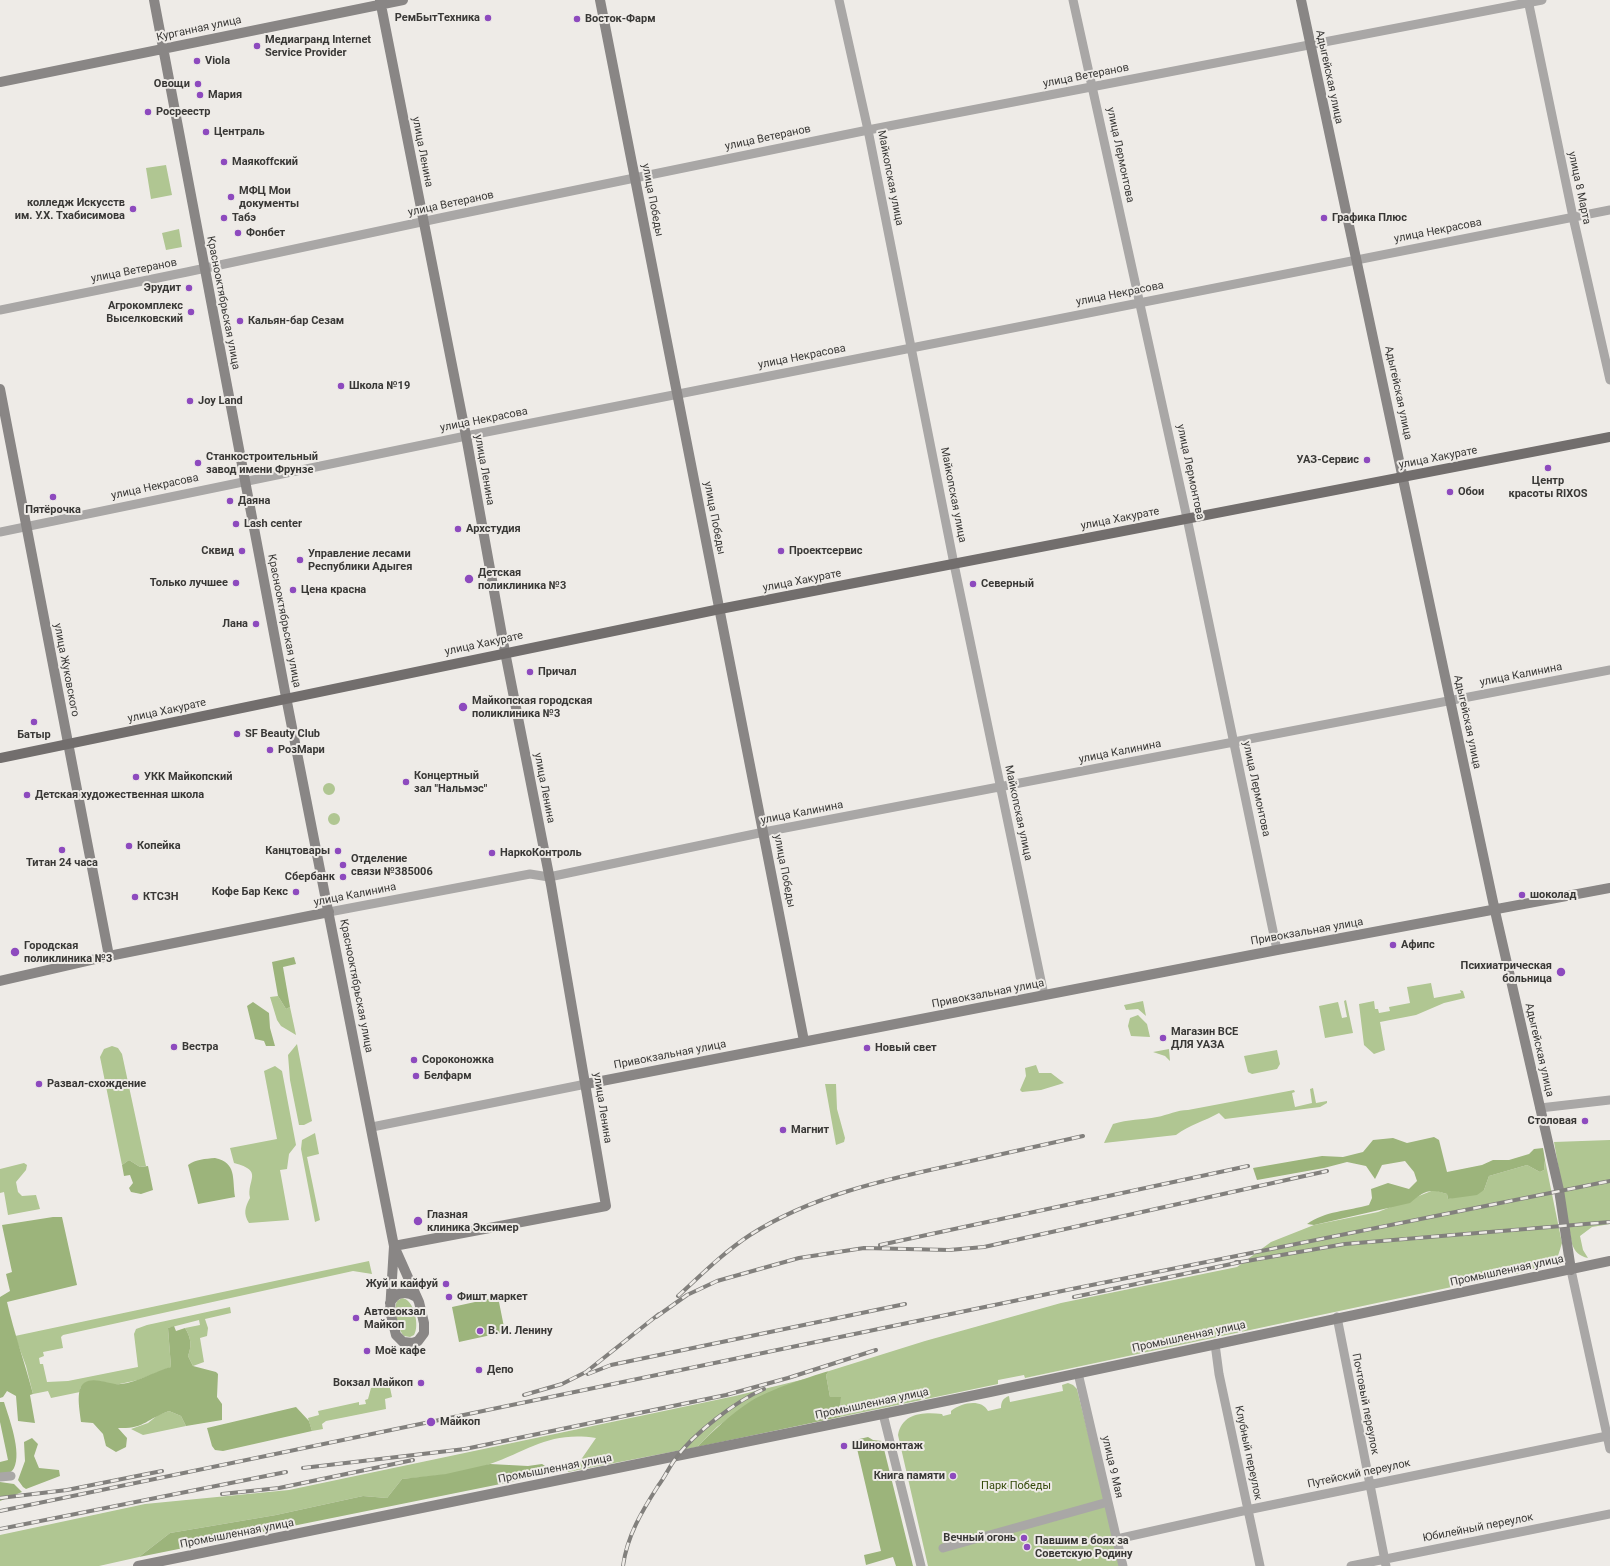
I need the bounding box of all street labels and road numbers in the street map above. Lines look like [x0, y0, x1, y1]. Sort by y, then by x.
street label: Курганная улица [155, 14, 243, 44]
street label: Адыгейская улица [1313, 29, 1345, 125]
street label: улица Ветеранов [1042, 61, 1130, 91]
street label: улица Лермонтова [1103, 106, 1137, 204]
street label: улица Ленина [409, 116, 435, 188]
street label: улица Ветеранов [724, 122, 812, 154]
street label: Майкопская улица [874, 129, 906, 227]
street label: улица 8 Марта [1565, 150, 1593, 226]
street label: улица Победы [638, 162, 666, 238]
street label: улица Ветеранов [407, 188, 495, 220]
street label: улица Некрасова [1393, 216, 1483, 246]
street label: Краснооктябрьская улица [204, 235, 242, 371]
street label: улица Ветеранов [90, 256, 178, 286]
street label: улица Некрасова [1075, 279, 1165, 309]
street label: улица Некрасова [757, 342, 847, 372]
street label: Адыгейская улица [1382, 345, 1414, 441]
street label: улица Некрасова [439, 405, 529, 435]
street label: улица Лермонтова [1173, 423, 1207, 521]
street label: улица Ленина [471, 434, 497, 506]
street label: улица Хакурате [1398, 444, 1478, 472]
street label: Майкопская улица [937, 446, 969, 544]
street label: улица Некрасова [110, 471, 200, 503]
street label: улица Победы [700, 480, 728, 556]
street label: улица Хакурате [1080, 505, 1160, 533]
street label: Краснооктябрьская улица [265, 553, 303, 689]
street label: улица Хакурате [762, 567, 842, 595]
street label: улица Жуковского [50, 622, 82, 718]
street label: улица Хакурате [444, 629, 524, 659]
street label: улица Калинина [1479, 661, 1563, 689]
street label: Адыгейская улица [1451, 674, 1483, 770]
street label: улица Хакурате [127, 696, 207, 726]
street label: улица Калинина [1078, 738, 1162, 766]
street label: улица Лермонтова [1239, 740, 1273, 838]
street label: улица Ленина [531, 752, 557, 824]
street label: Майкопская улица [1001, 764, 1035, 862]
street label: улица Калинина [760, 799, 844, 827]
street label: улица Победы [770, 833, 798, 909]
street label: улица Калинина [313, 881, 397, 909]
street label: Привокзальная улица [1250, 916, 1364, 948]
street label: Краснооктябрьская улица [337, 918, 375, 1054]
street label: Привокзальная улица [931, 977, 1045, 1011]
street label: Адыгейская улица [1522, 1002, 1556, 1098]
street label: Привокзальная улица [613, 1038, 727, 1072]
street label: улица Ленина [590, 1072, 614, 1144]
street label: Промышленная улица [1449, 1253, 1565, 1289]
street label: Промышленная улица [1131, 1319, 1247, 1355]
street label: Почтовый переулок [1349, 1352, 1381, 1456]
street label: Промышленная улица [814, 1386, 930, 1422]
street label: Клубный переулок [1232, 1405, 1264, 1501]
street label: улица 9 Мая [1098, 1435, 1126, 1499]
street label: Промышленная улица [497, 1451, 613, 1487]
street label: Путейский переулок [1306, 1457, 1412, 1491]
street label: Юбилейный переулок [1422, 1511, 1534, 1545]
street label: Промышленная улица [179, 1516, 295, 1552]

